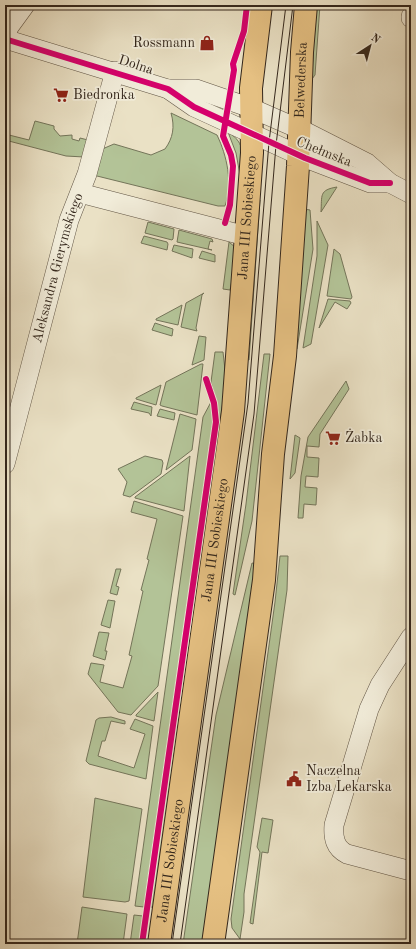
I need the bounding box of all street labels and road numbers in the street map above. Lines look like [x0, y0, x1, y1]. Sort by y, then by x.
street label: Belwederska [293, 41, 310, 119]
street label: Dolna [117, 53, 155, 77]
street label: Chełmska [294, 135, 354, 170]
street label: Jana III Sobieskiego [236, 155, 259, 280]
street label: Aleksandra Gierymskiego [30, 191, 86, 345]
street label: Jana III Sobieskiego [200, 477, 231, 603]
street label: Jana III Sobieskiego [155, 798, 186, 923]

